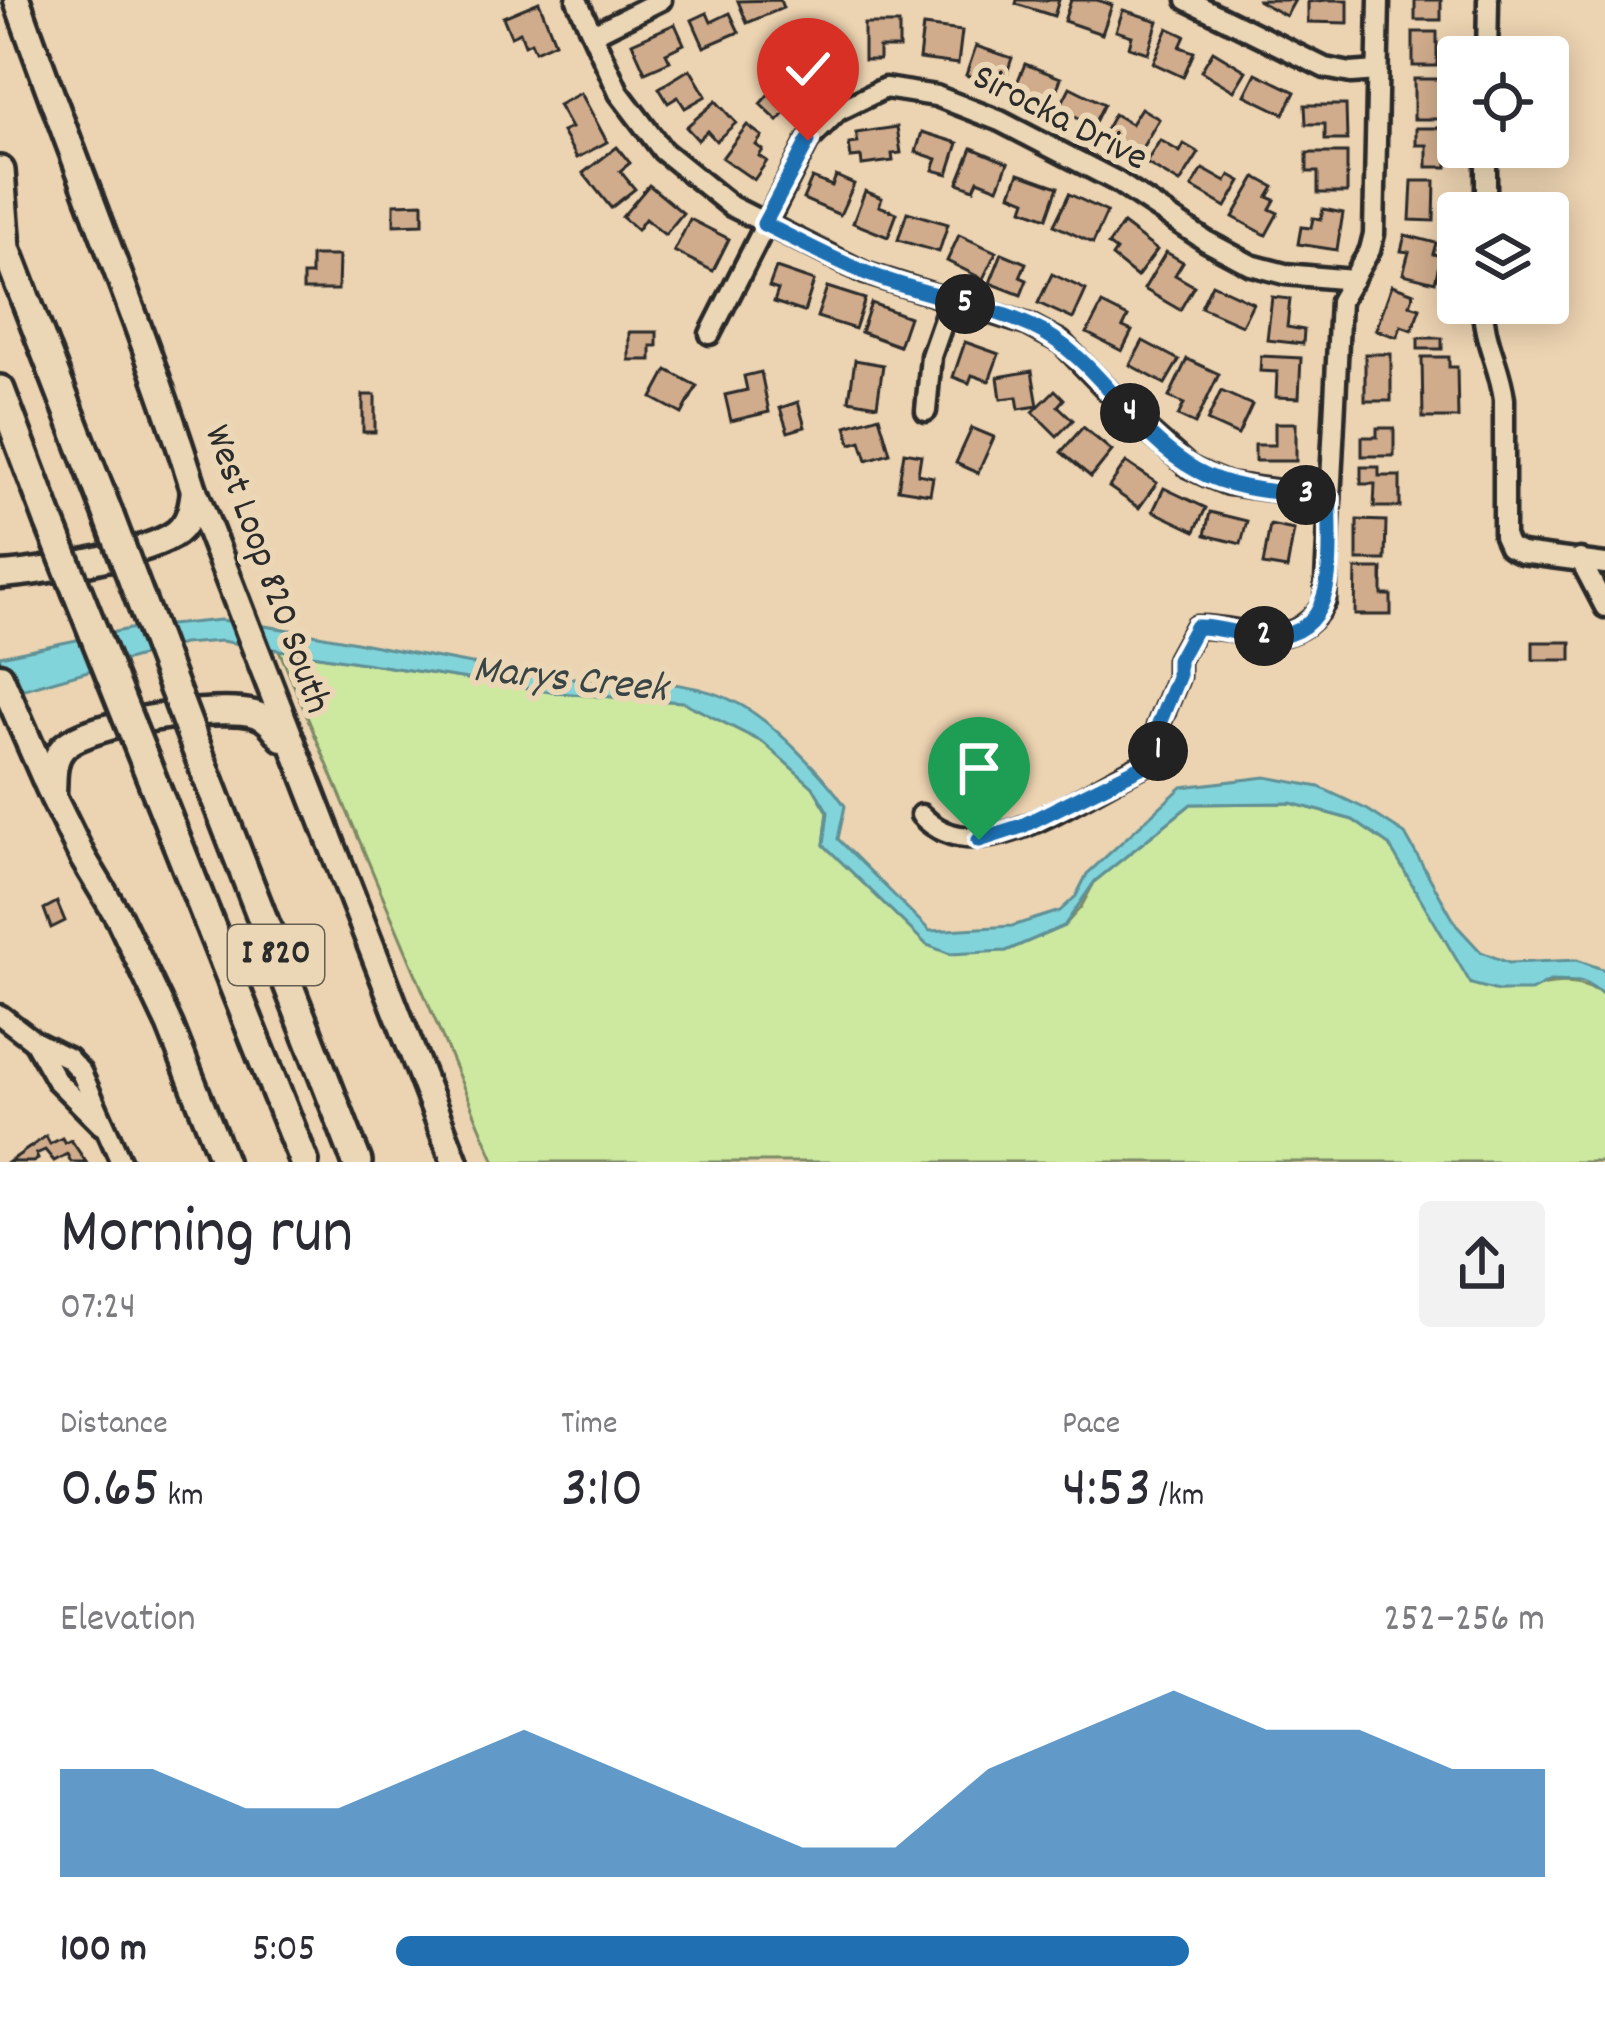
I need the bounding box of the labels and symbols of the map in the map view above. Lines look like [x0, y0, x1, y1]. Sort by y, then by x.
pin [757, 18, 859, 141]
street label: Sirocka Drive [962, 52, 1156, 188]
pin: 5 [935, 274, 995, 334]
pin: 4 [1100, 383, 1160, 443]
street label: West Loop 820 South [187, 418, 343, 722]
pin: 3 [1276, 465, 1336, 525]
pin: 2 [1234, 606, 1294, 666]
water label: Marys Creek [470, 642, 674, 722]
pin [928, 717, 1030, 840]
pin: 1 [1128, 721, 1188, 781]
road number: I 820 [228, 925, 324, 985]

